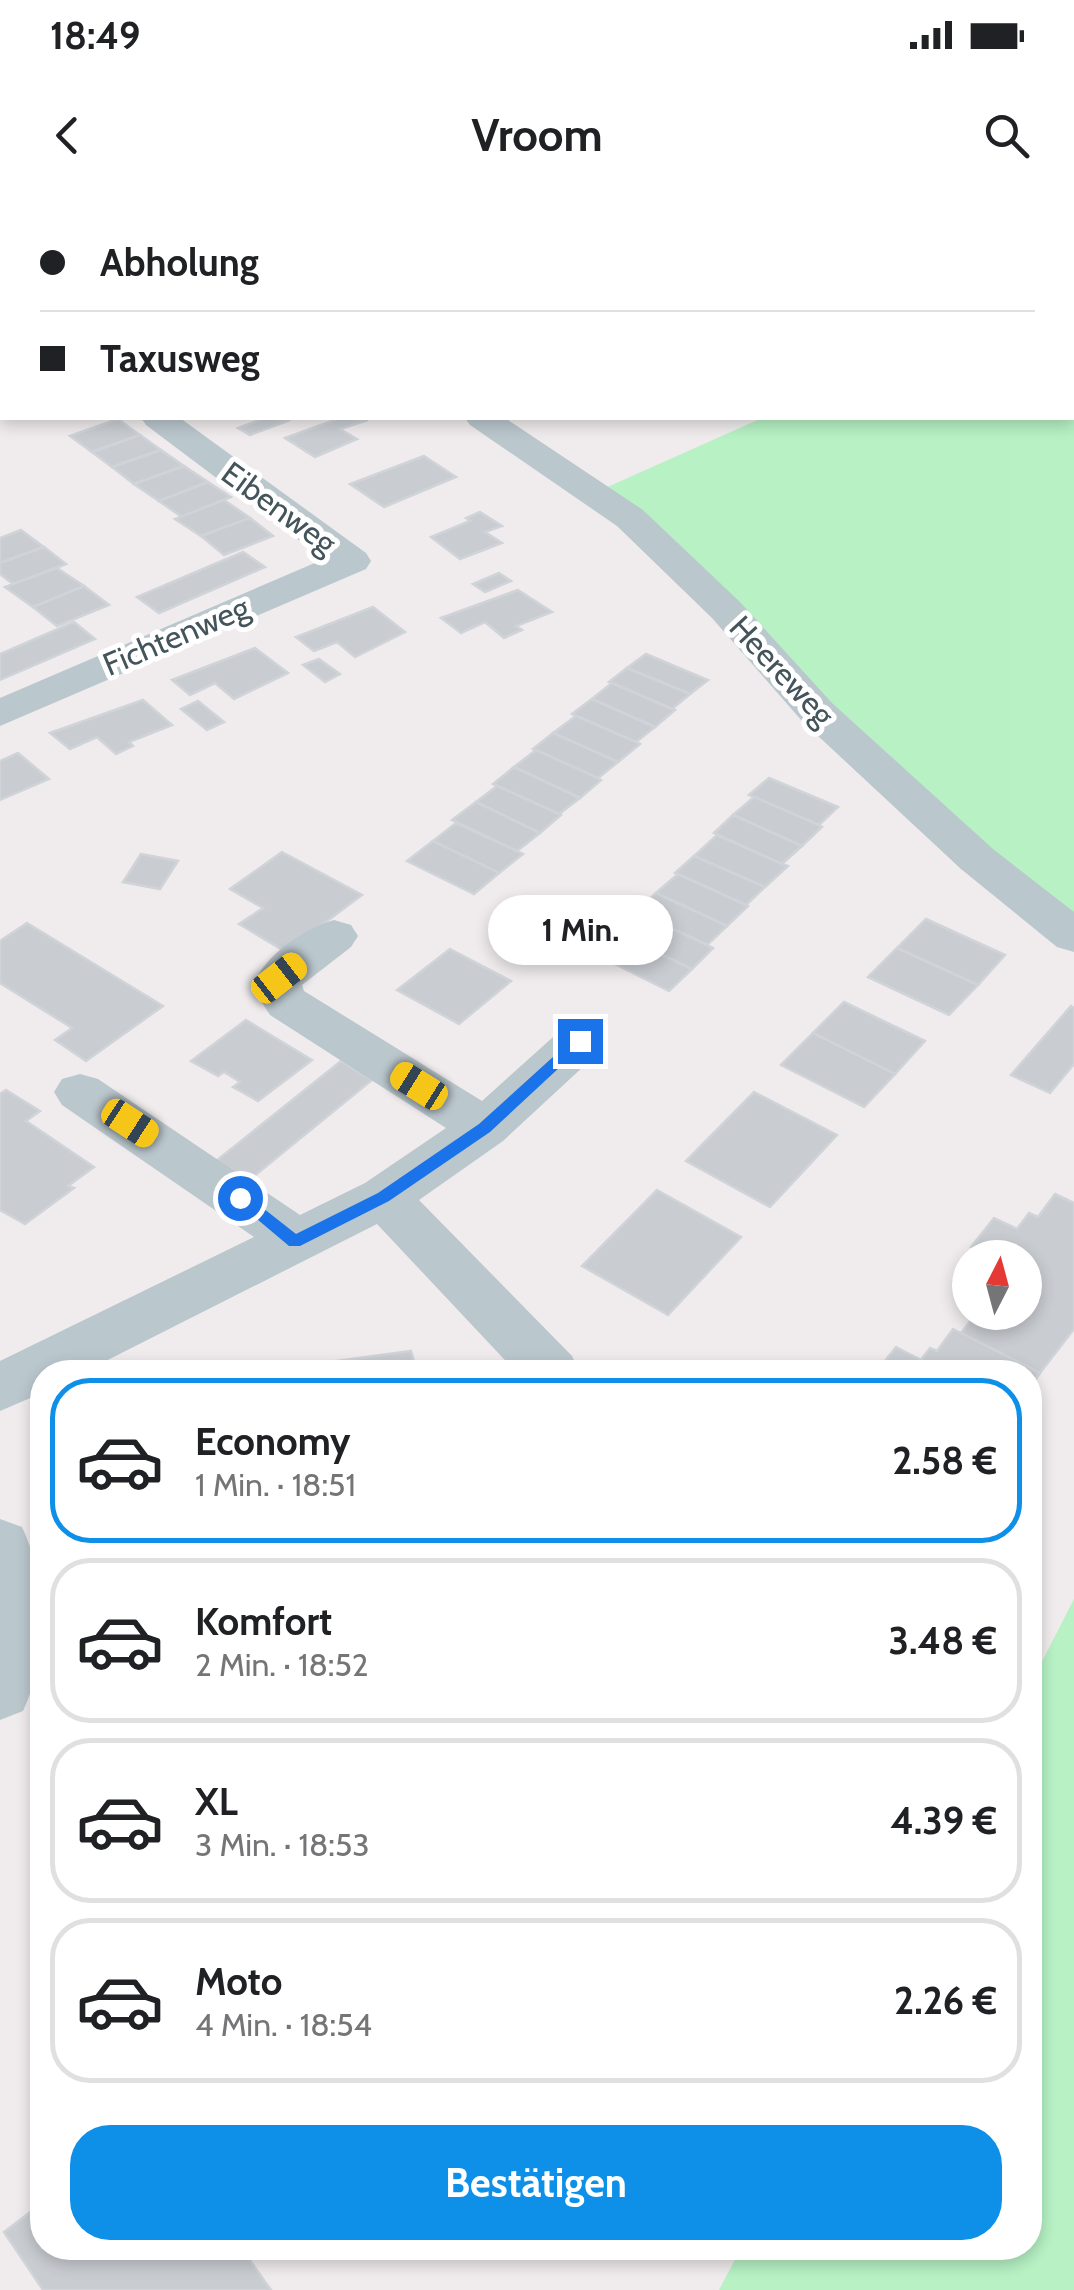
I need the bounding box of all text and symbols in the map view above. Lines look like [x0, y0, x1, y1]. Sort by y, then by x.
text: 18:49 [50, 12, 140, 59]
icon: back [40, 108, 95, 163]
text: Vroom [471, 108, 603, 162]
icon: search [979, 108, 1034, 163]
text: Abholung [100, 239, 259, 286]
text: Taxusweg [100, 335, 260, 382]
street label: Eibenweg [214, 453, 345, 563]
street label: Fichtenweg [97, 587, 256, 684]
street label: Heereweg [722, 607, 844, 735]
callout: 1 Min. [488, 896, 672, 966]
text: 1 Min. [542, 910, 619, 949]
car [246, 948, 312, 1008]
route end [558, 1019, 603, 1064]
car [386, 1057, 452, 1115]
car [97, 1094, 163, 1152]
route start [218, 1176, 263, 1221]
north arrow [952, 1240, 1042, 1330]
map controls [952, 1240, 1042, 1330]
icon: car [75, 1416, 165, 1506]
text: Economy [195, 1418, 350, 1465]
text: 2.58 € [892, 1437, 997, 1484]
text: 1 Min. · 18:51 [195, 1465, 356, 1504]
icon: car [75, 1596, 165, 1686]
text: Komfort [195, 1598, 332, 1645]
text: 3.48 € [889, 1617, 997, 1664]
text: 2 Min. · 18:52 [195, 1645, 369, 1684]
icon: car [75, 1776, 165, 1866]
text: XL [195, 1778, 238, 1825]
text: 4.39 € [890, 1797, 997, 1844]
text: 3 Min. · 18:53 [195, 1825, 370, 1864]
icon: car [75, 1956, 165, 2046]
text: Moto [195, 1958, 282, 2005]
text: 2.26 € [894, 1977, 997, 2024]
text: 4 Min. · 18:54 [195, 2005, 372, 2044]
button: Bestätigen [70, 2125, 1002, 2240]

